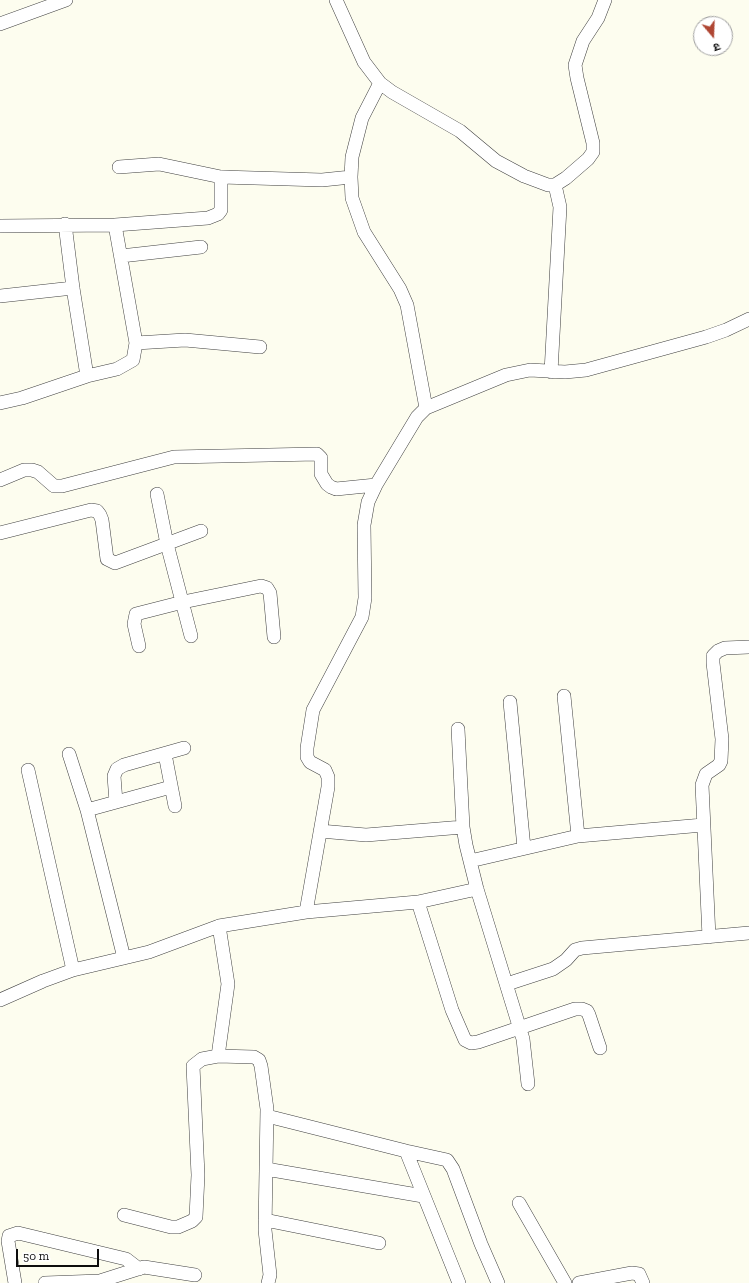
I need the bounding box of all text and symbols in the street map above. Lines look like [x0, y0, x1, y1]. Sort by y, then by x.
north arrow [693, 16, 733, 56]
text: उ [712, 40, 722, 54]
scale bar [18, 1241, 101, 1267]
text: 50 m [23, 1249, 49, 1263]

